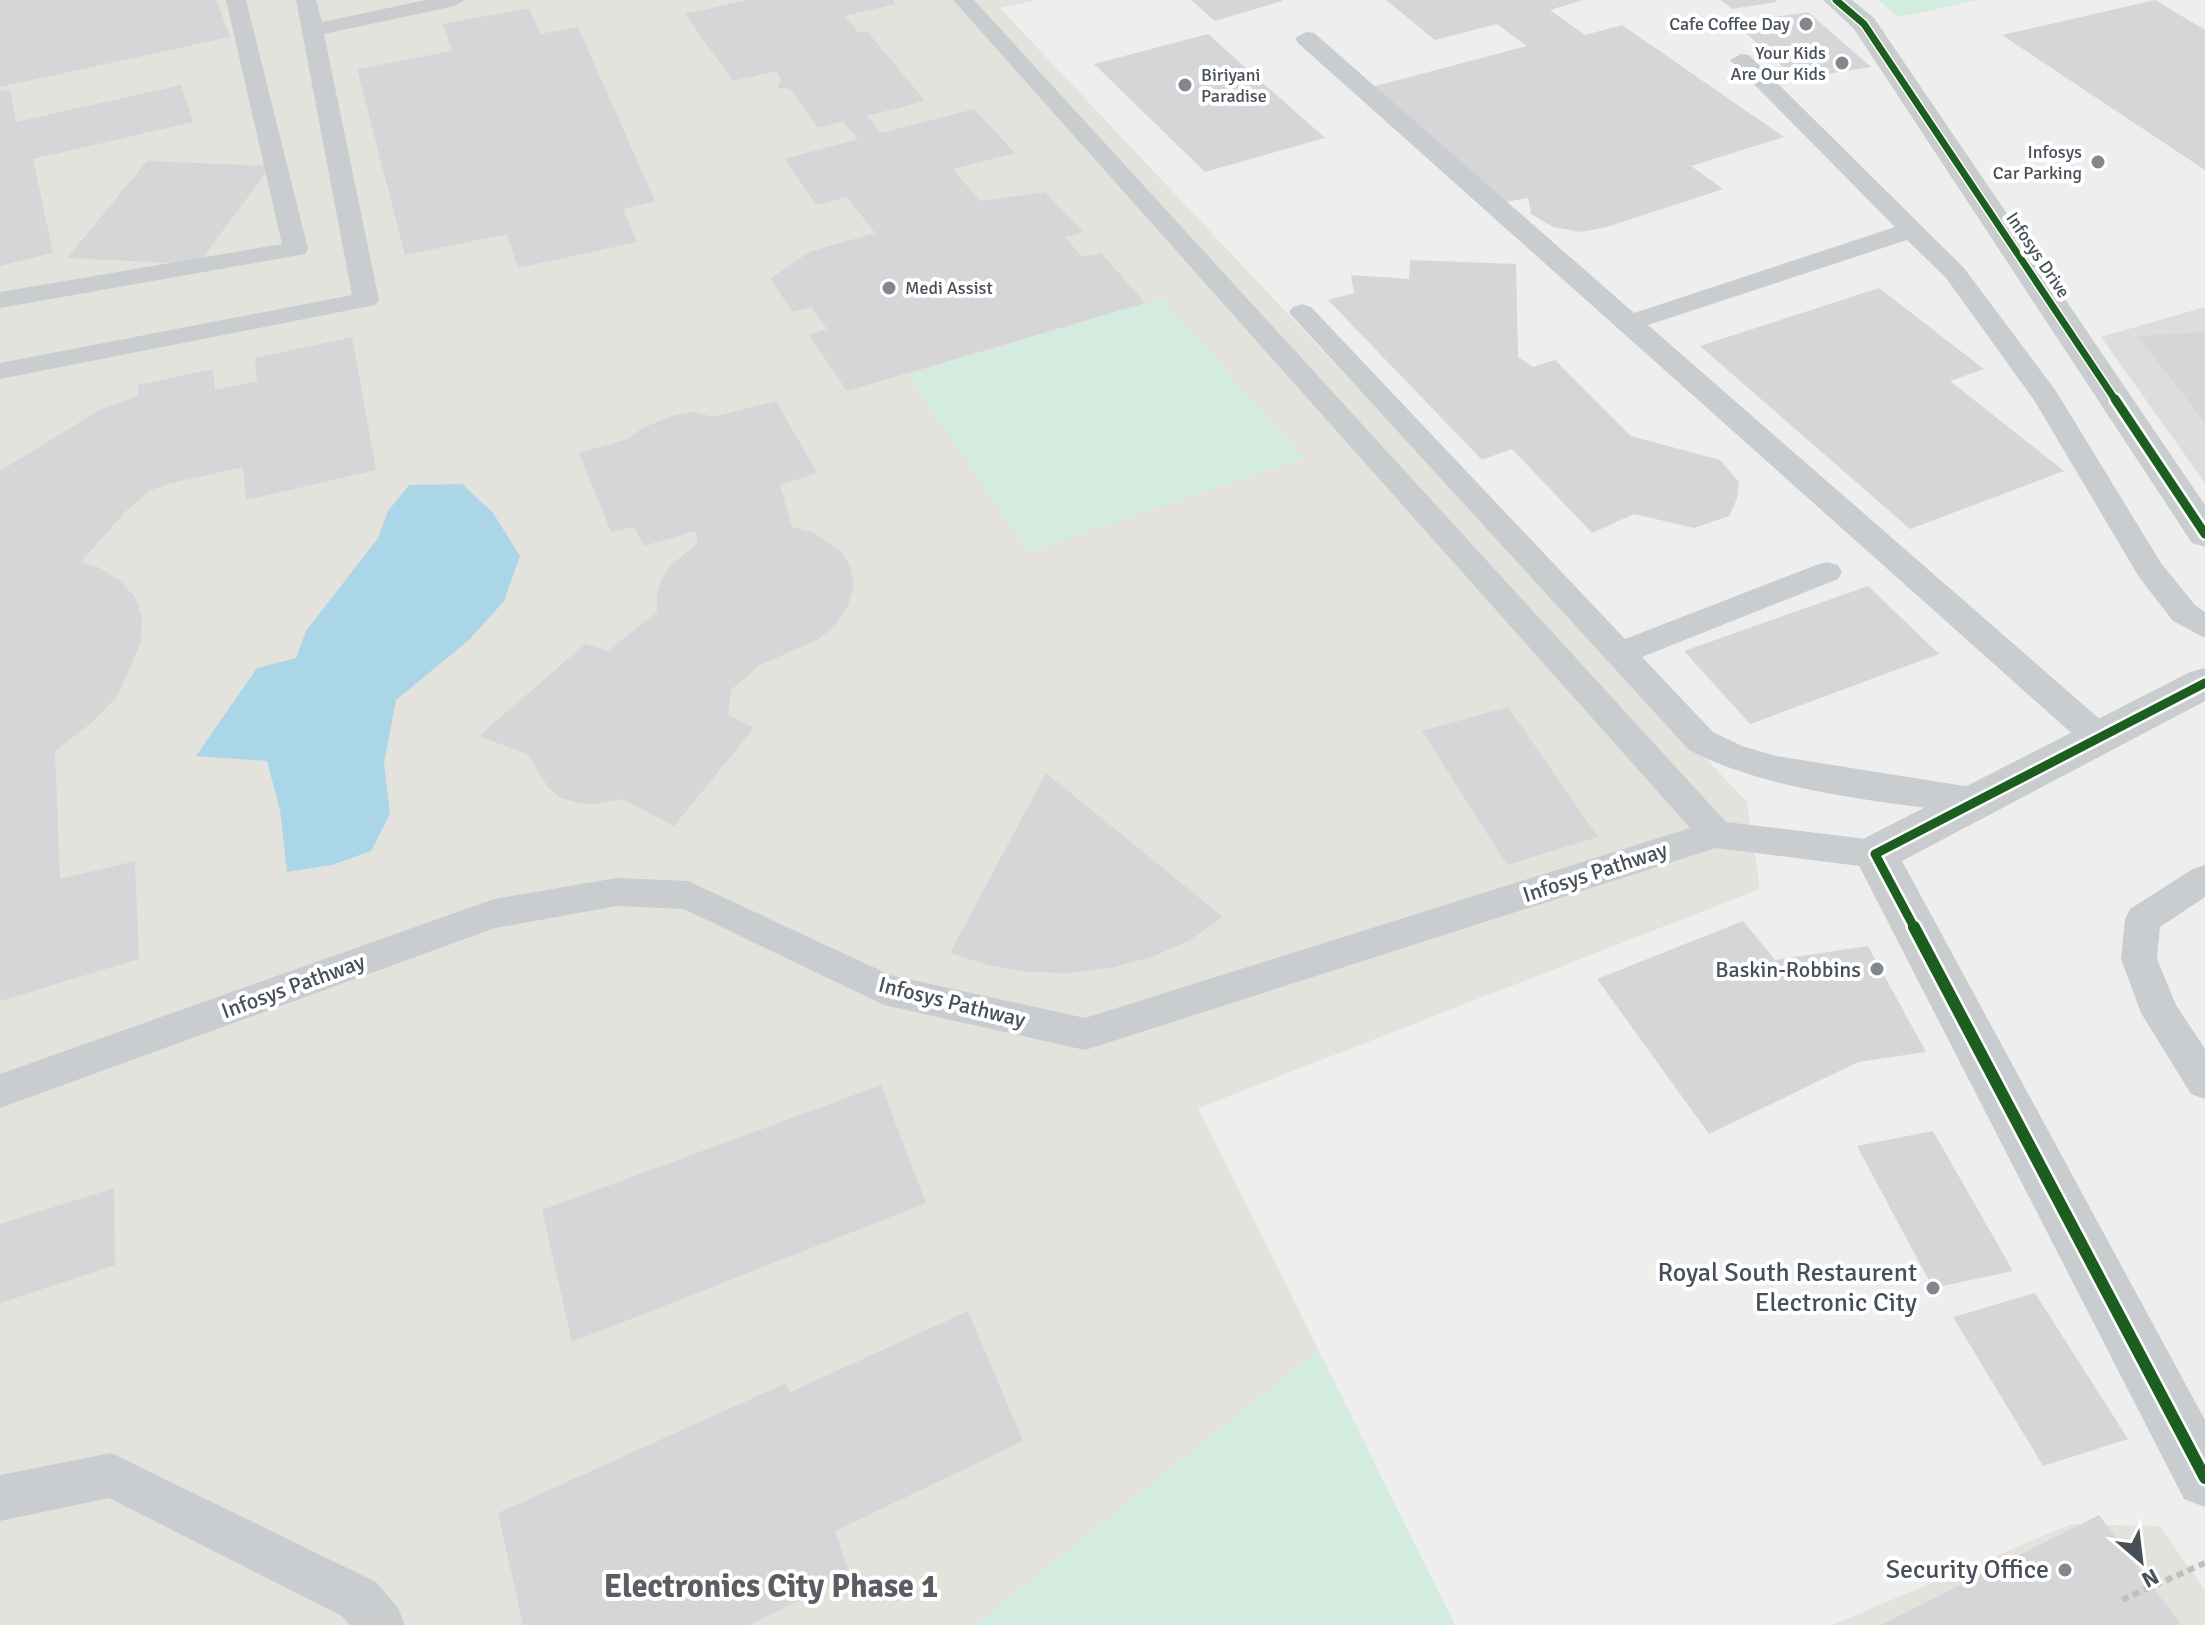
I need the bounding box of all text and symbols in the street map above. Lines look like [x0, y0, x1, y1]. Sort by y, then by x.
place label: Cafe Coffee Day [1669, 13, 1791, 35]
marker: Cafe Coffee Day [1797, 15, 1815, 33]
place label: Your Kids Are Our Kids [1730, 42, 1826, 85]
marker: Your Kids Are Our Kids [1833, 54, 1851, 72]
place label: Biriyani Paradise [1201, 64, 1267, 107]
marker: Biriyani Paradise [1176, 76, 1194, 94]
place label: Infosys Car Parking [1993, 141, 2082, 184]
marker: Infosys Car Parking [2089, 153, 2107, 171]
street label: Infosys Drive [2001, 208, 2075, 302]
place label: Medi Assist [905, 277, 993, 299]
marker: Medi Assist [880, 279, 898, 297]
street label: Infosys Pathway [1519, 836, 1671, 908]
street label: Infosys Pathway [218, 947, 369, 1024]
place label: Baskin-Robbins [1715, 956, 1861, 983]
marker: Baskin-Robbins [1868, 960, 1886, 978]
street label: Infosys Pathway [876, 971, 1029, 1033]
place label: Royal South Restaurent Electronic City [1658, 1257, 1917, 1319]
marker: Royal South Restaurent Electronic City [1924, 1279, 1942, 1297]
north arrow [2101, 1521, 2181, 1601]
place label: Security Office [1886, 1554, 2049, 1586]
marker: Security Office [2056, 1561, 2074, 1579]
text: N [2137, 1563, 2163, 1594]
district label: Electronics City Phase 1 [604, 1567, 938, 1606]

